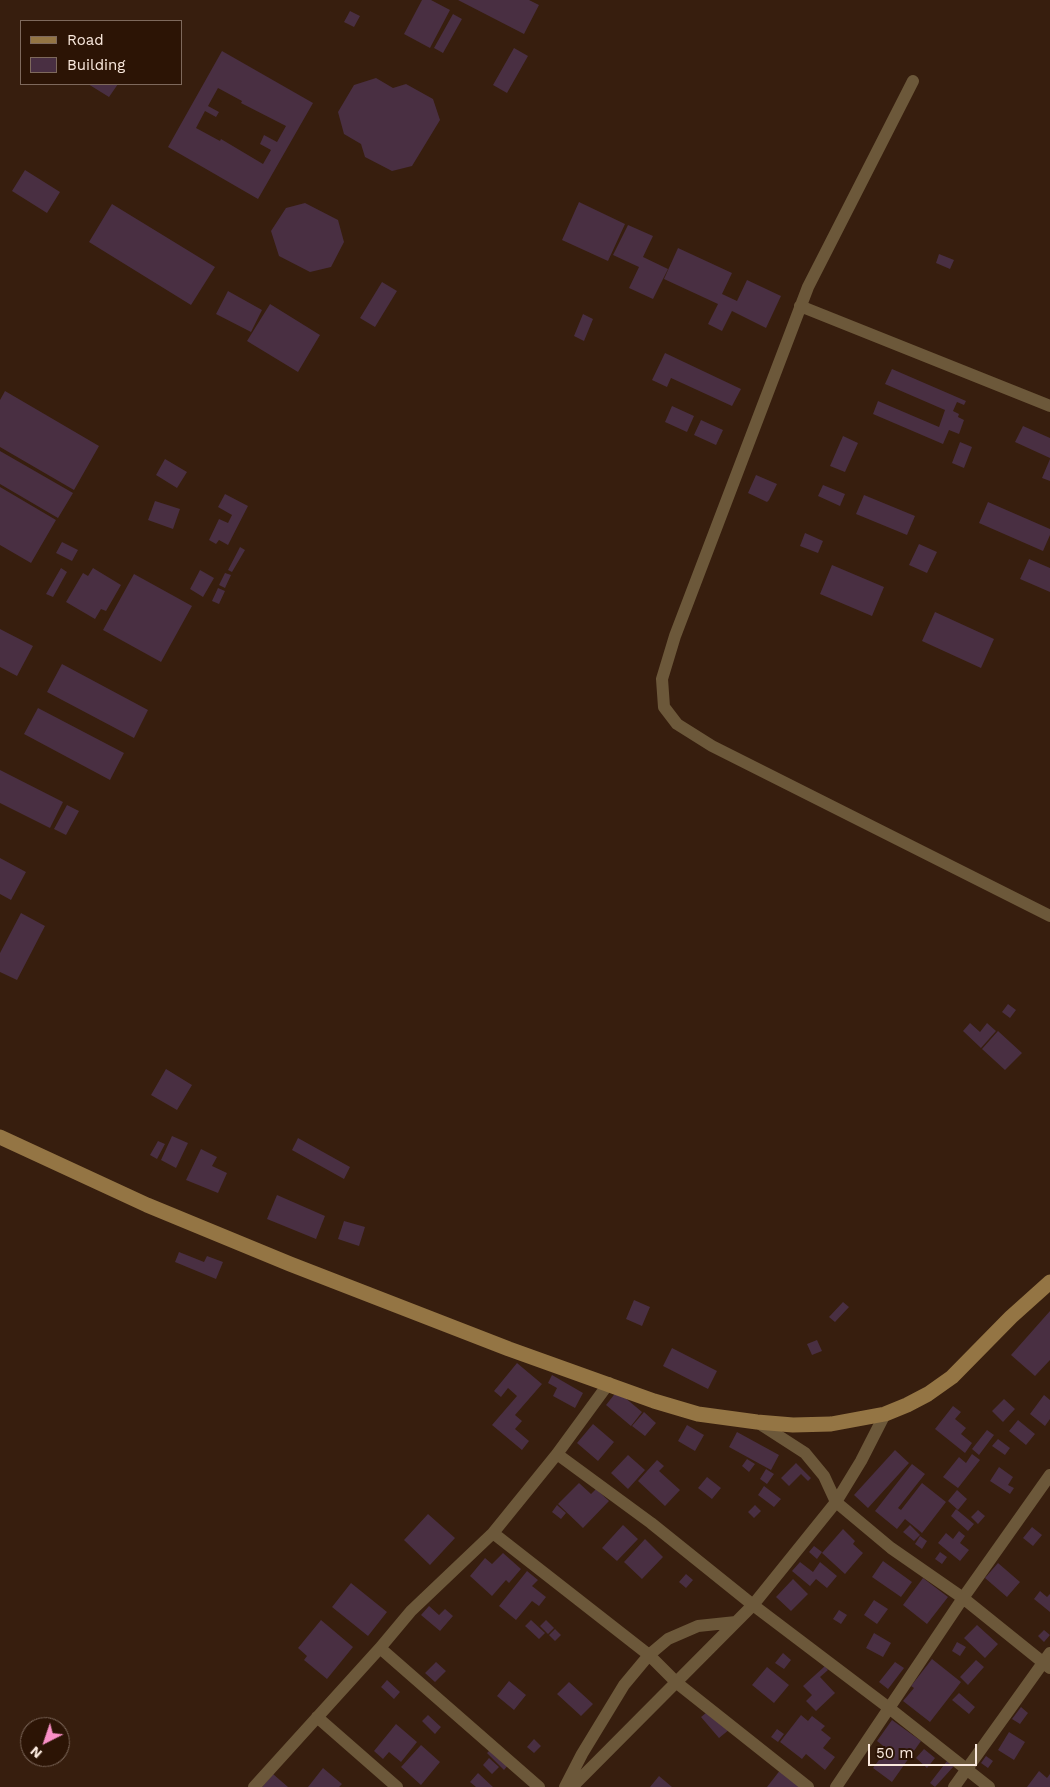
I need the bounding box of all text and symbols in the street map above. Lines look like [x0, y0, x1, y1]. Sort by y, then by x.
legend [20, 20, 182, 85]
text: Road [67, 31, 104, 49]
text: Building [67, 56, 125, 74]
north arrow [20, 1717, 70, 1767]
scale bar [870, 1734, 979, 1766]
text: N [27, 1743, 45, 1762]
text: 50 m [876, 1744, 913, 1762]

